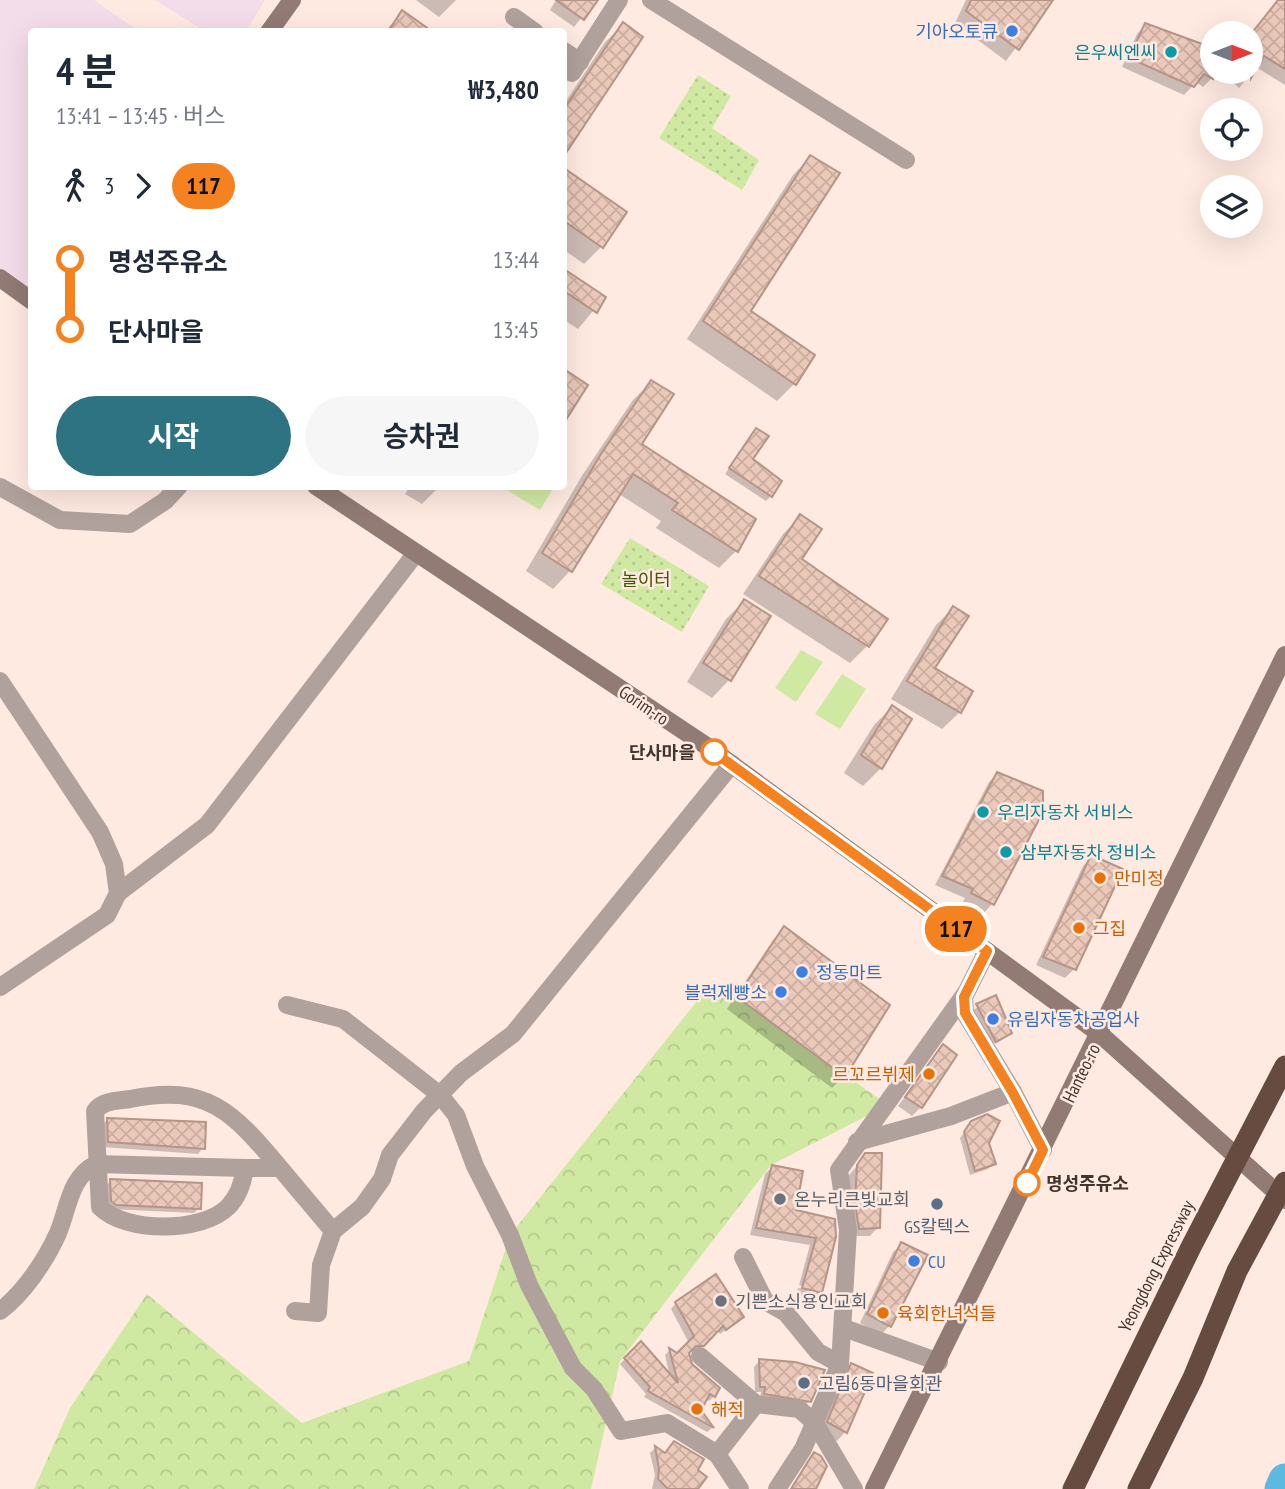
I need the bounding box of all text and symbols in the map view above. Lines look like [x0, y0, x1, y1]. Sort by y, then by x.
place label: 기아오토큐 [915, 20, 998, 43]
north arrow [1200, 21, 1264, 84]
map controls [1200, 21, 1263, 238]
marker: 기아오토큐 [1004, 23, 1020, 39]
place label: 은우씨엔씨 [1074, 41, 1157, 64]
marker: 은우씨엔씨 [1163, 44, 1179, 60]
text: 4 분 [56, 46, 117, 95]
text: ₩3,480 [468, 73, 539, 106]
button: locate [1200, 98, 1263, 161]
text: 13:41 – 13:45 · 버스 [56, 101, 225, 130]
icon: walk [56, 167, 94, 205]
icon: forward [124, 167, 162, 205]
text: 117 [186, 170, 221, 201]
text: 3 [104, 171, 114, 200]
button: layers [1200, 175, 1263, 238]
text: 명성주유소 [108, 245, 228, 278]
text: 13:44 [493, 245, 539, 274]
text: 단사마을 [108, 315, 204, 348]
text: 13:45 [493, 315, 539, 344]
button: 시작 [56, 396, 291, 476]
button: 승차권 [305, 396, 539, 476]
park label: 놀이터 [621, 568, 671, 591]
street label: Gorim-ro [615, 680, 673, 730]
marker: 단사마을 [701, 739, 727, 765]
place label: 단사마을 [629, 741, 695, 764]
place label: 우리자동차 서비스 [997, 801, 1133, 824]
marker: 우리자동차 서비스 [975, 804, 991, 820]
place label: 삼부자동차 정비소 [1020, 841, 1156, 864]
marker: 삼부자동차 정비소 [998, 844, 1014, 860]
place label: 만미정 [1114, 867, 1164, 890]
marker: 만미정 [1092, 870, 1108, 886]
line badge: 117 [916, 906, 996, 952]
text: 117 [939, 913, 973, 944]
place label: 그집 [1093, 917, 1126, 940]
marker: 그집 [1071, 920, 1087, 936]
place label: 정동마트 [816, 961, 882, 984]
marker: 정동마트 [794, 964, 810, 980]
place label: 블럭제빵소 [684, 981, 767, 1004]
marker: 블럭제빵소 [773, 984, 789, 1000]
place label: 유림자동차공업사 [1007, 1008, 1140, 1031]
marker: 유림자동차공업사 [985, 1011, 1001, 1027]
street label: Hanteo-ro [1057, 1040, 1105, 1106]
place label: 르꼬르뷔제 [832, 1063, 915, 1086]
marker: 르꼬르뷔제 [921, 1066, 937, 1082]
marker: 명성주유소 [1014, 1170, 1040, 1196]
place label: 명성주유소 [1046, 1172, 1129, 1195]
place label: 온누리큰빛교회 [794, 1188, 910, 1211]
marker: 온누리큰빛교회 [772, 1191, 788, 1207]
marker: GS칼텍스 [929, 1196, 945, 1212]
street label: Yeongdong Expressway [1113, 1196, 1199, 1336]
place label: GS칼텍스 [904, 1215, 970, 1238]
place label: CU [928, 1250, 946, 1273]
marker: CU [906, 1253, 922, 1269]
place label: 기쁜소식용인교회 [735, 1290, 867, 1313]
marker: 기쁜소식용인교회 [713, 1293, 729, 1309]
place label: 육회한녀석들 [897, 1302, 996, 1325]
marker: 육회한녀석들 [875, 1305, 891, 1321]
place label: 고림6동마을회관 [818, 1372, 942, 1395]
marker: 고림6동마을회관 [796, 1375, 812, 1391]
place label: 해적 [711, 1398, 744, 1421]
marker: 해적 [689, 1401, 705, 1417]

